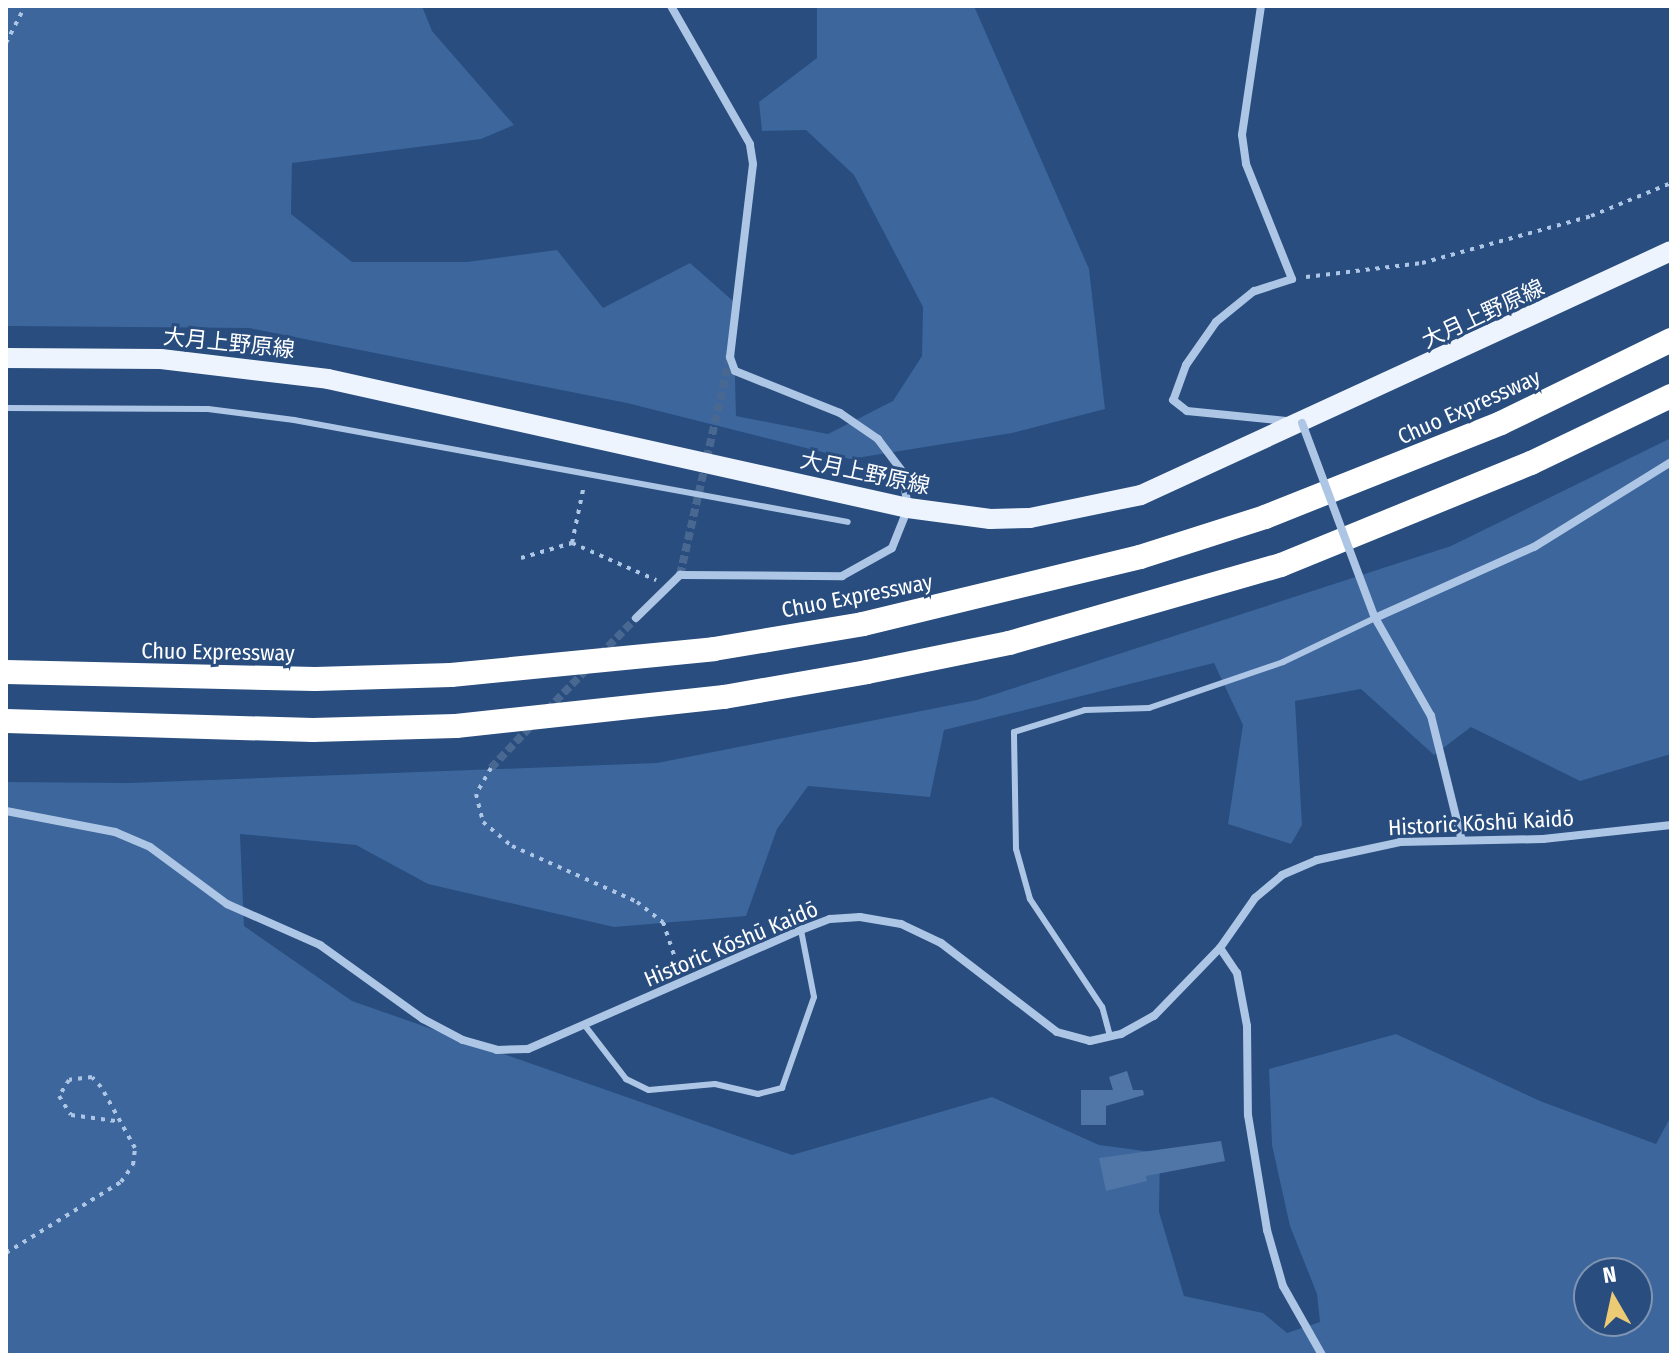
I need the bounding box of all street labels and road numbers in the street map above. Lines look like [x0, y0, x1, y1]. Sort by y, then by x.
street label: 大月上野原線 [1418, 274, 1548, 354]
street label: 大月上野原線 [162, 323, 296, 363]
street label: Chuo Expressway [1394, 364, 1544, 450]
street label: 大月上野原線 [798, 446, 932, 500]
street label: Chuo Expressway [779, 568, 935, 624]
street label: Chuo Expressway [141, 637, 295, 667]
street label: Historic Kōshū Kaidō [1387, 805, 1575, 841]
street label: Historic Kōshū Kaidō [640, 895, 822, 993]

